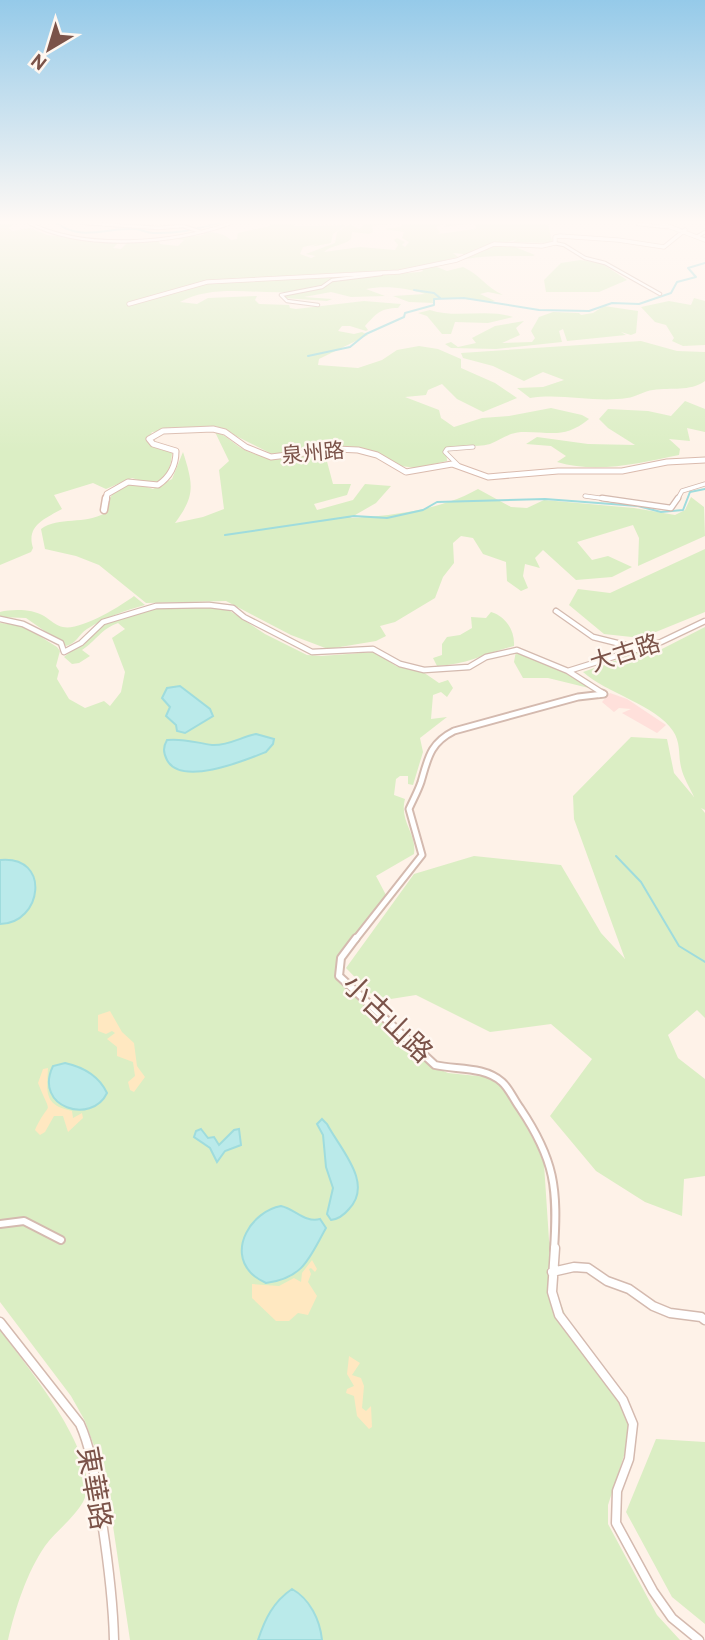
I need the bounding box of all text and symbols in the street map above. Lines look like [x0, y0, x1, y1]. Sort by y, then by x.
north arrow [14, 14, 84, 84]
text: N [27, 47, 53, 74]
street label: 泉州路 [281, 438, 346, 471]
street label: 大古路 [587, 630, 664, 680]
street label: 小古山路 [333, 968, 439, 1072]
street label: 東華路 [67, 1444, 117, 1533]

